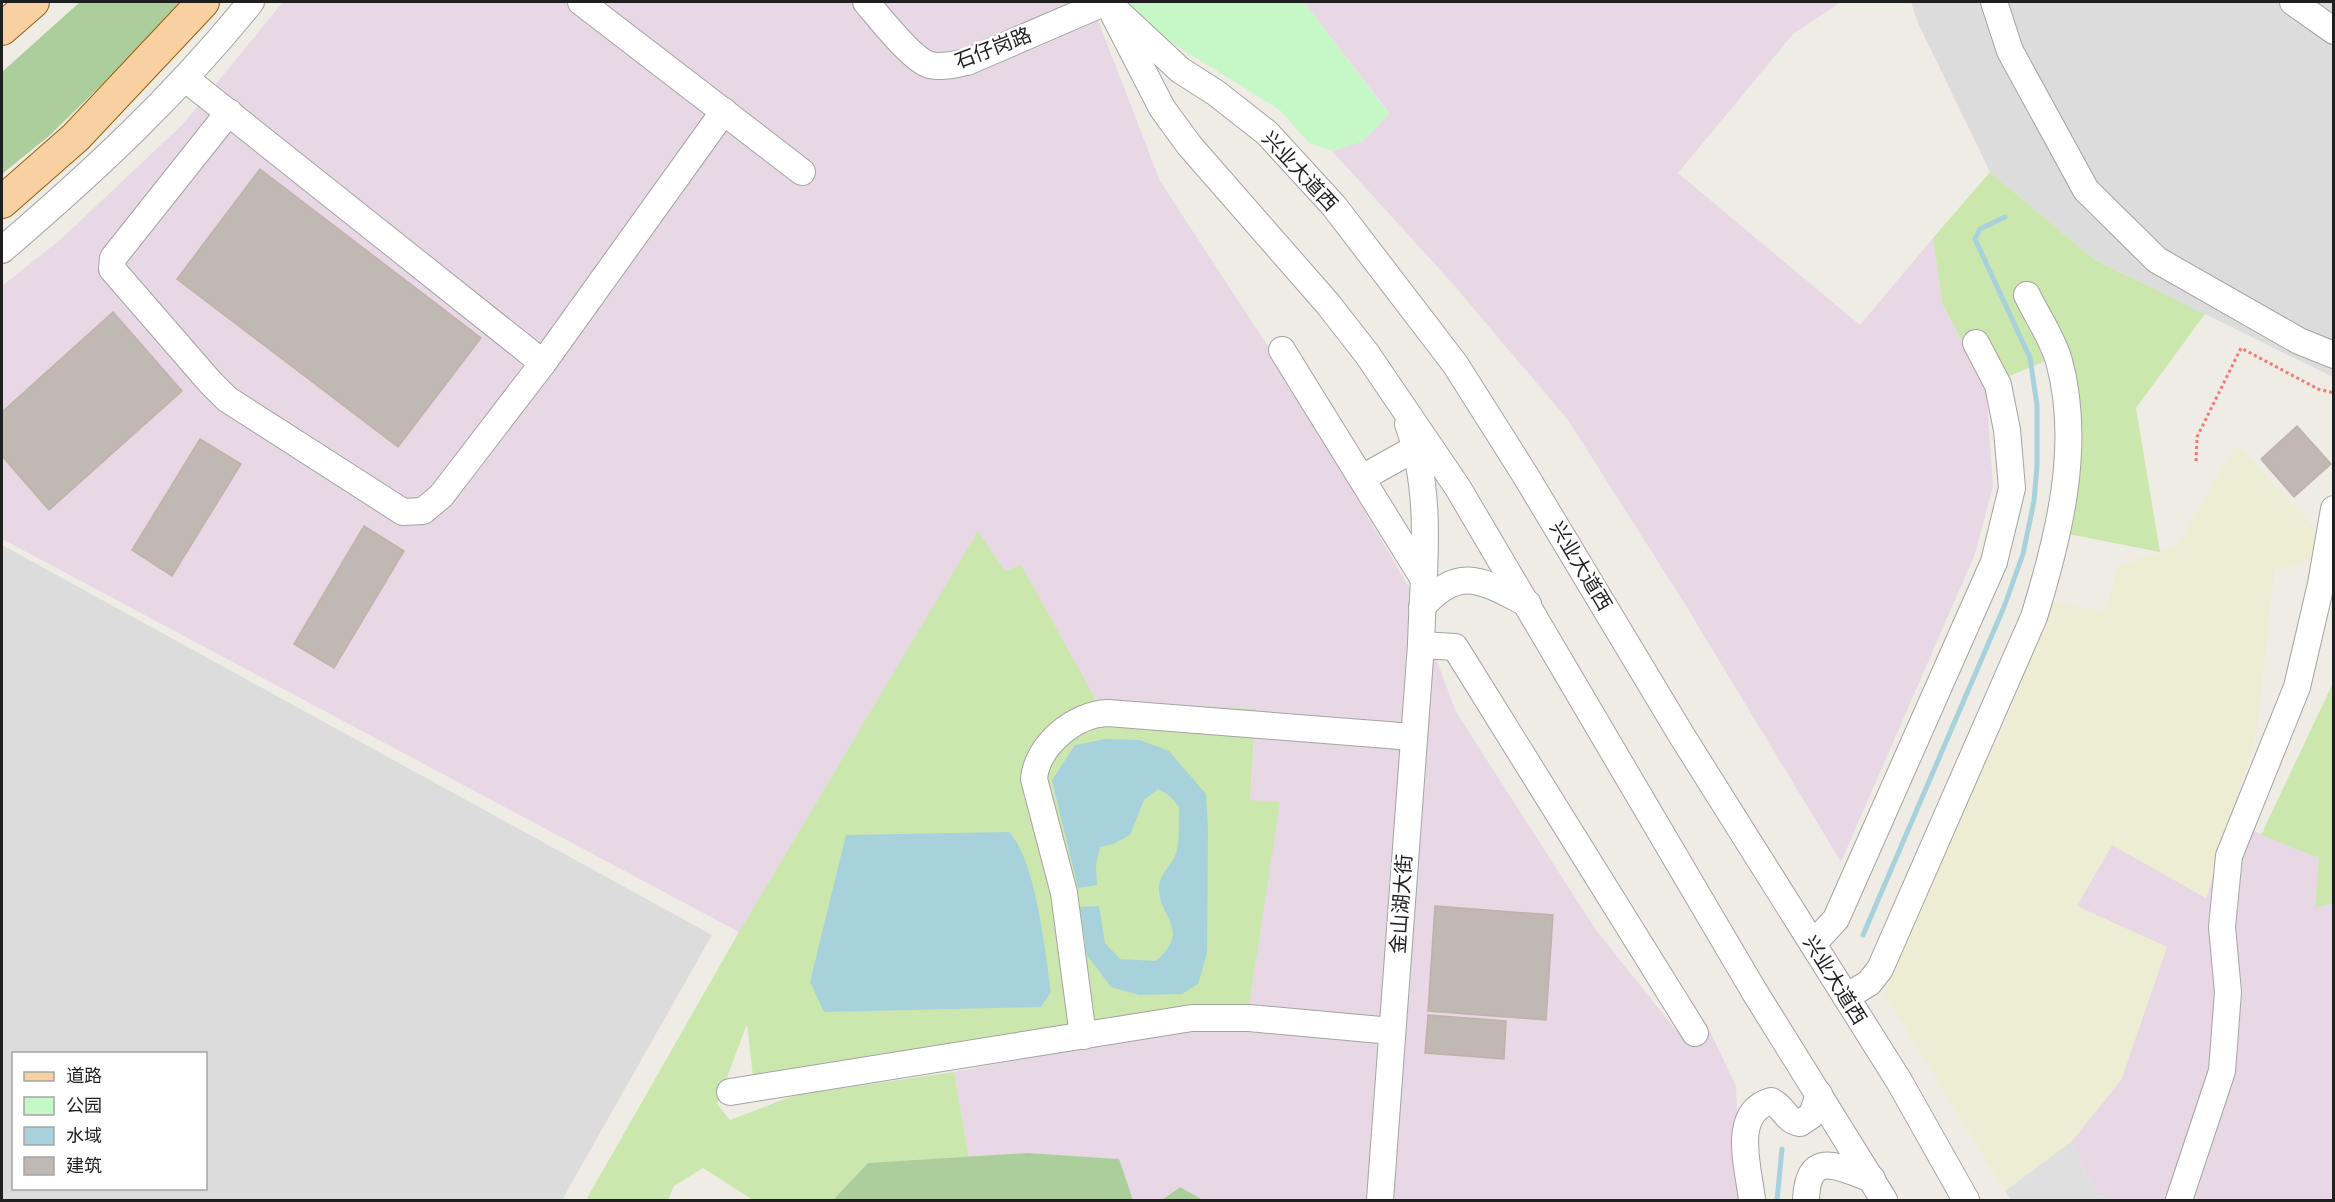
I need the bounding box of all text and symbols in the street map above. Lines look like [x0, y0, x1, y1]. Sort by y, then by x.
street label: 石仔岗路 [951, 22, 1035, 74]
street label: 兴业大道西 [1256, 126, 1344, 216]
street label: 兴业大道西 [1544, 516, 1618, 616]
street label: 金山湖大街 [1385, 853, 1417, 955]
street label: 兴业大道西 [1797, 931, 1873, 1029]
legend [12, 1052, 207, 1190]
text: 道路 [66, 1064, 102, 1087]
text: 公园 [66, 1094, 102, 1117]
text: 水域 [66, 1124, 102, 1147]
text: 建筑 [66, 1154, 102, 1177]

